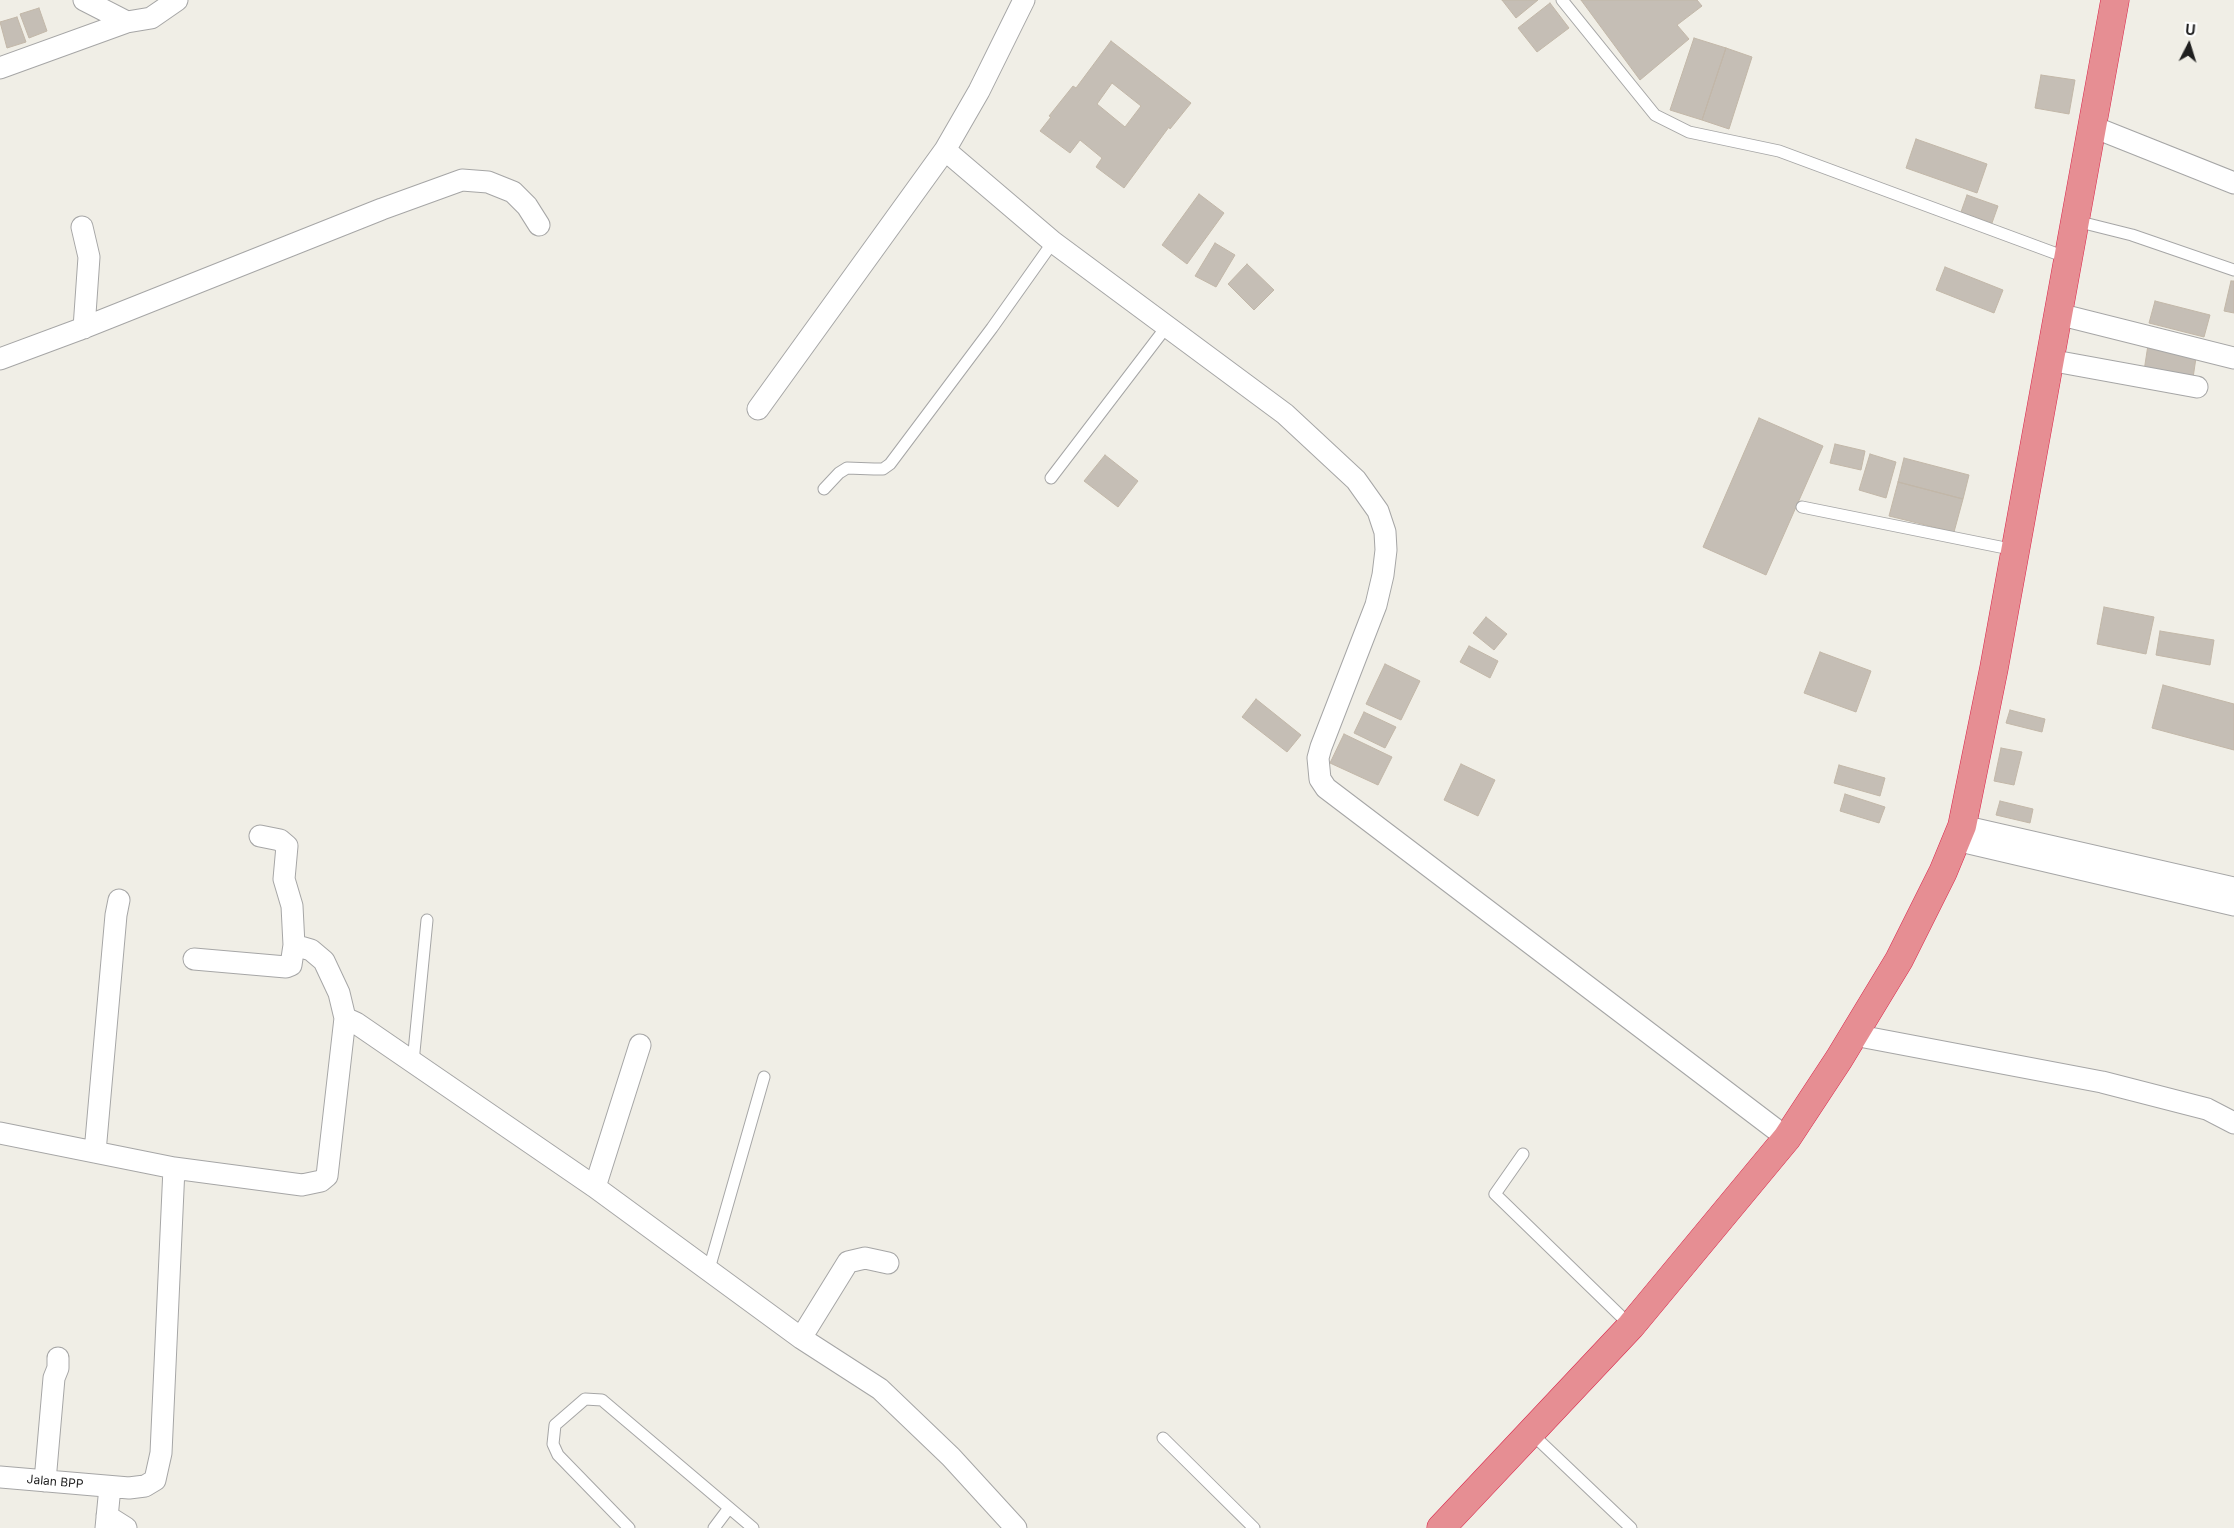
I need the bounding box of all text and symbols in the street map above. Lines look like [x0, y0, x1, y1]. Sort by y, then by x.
north arrow [2164, 20, 2214, 70]
text: U [2185, 21, 2196, 38]
street label: Jalan BPP [26, 1472, 84, 1492]

